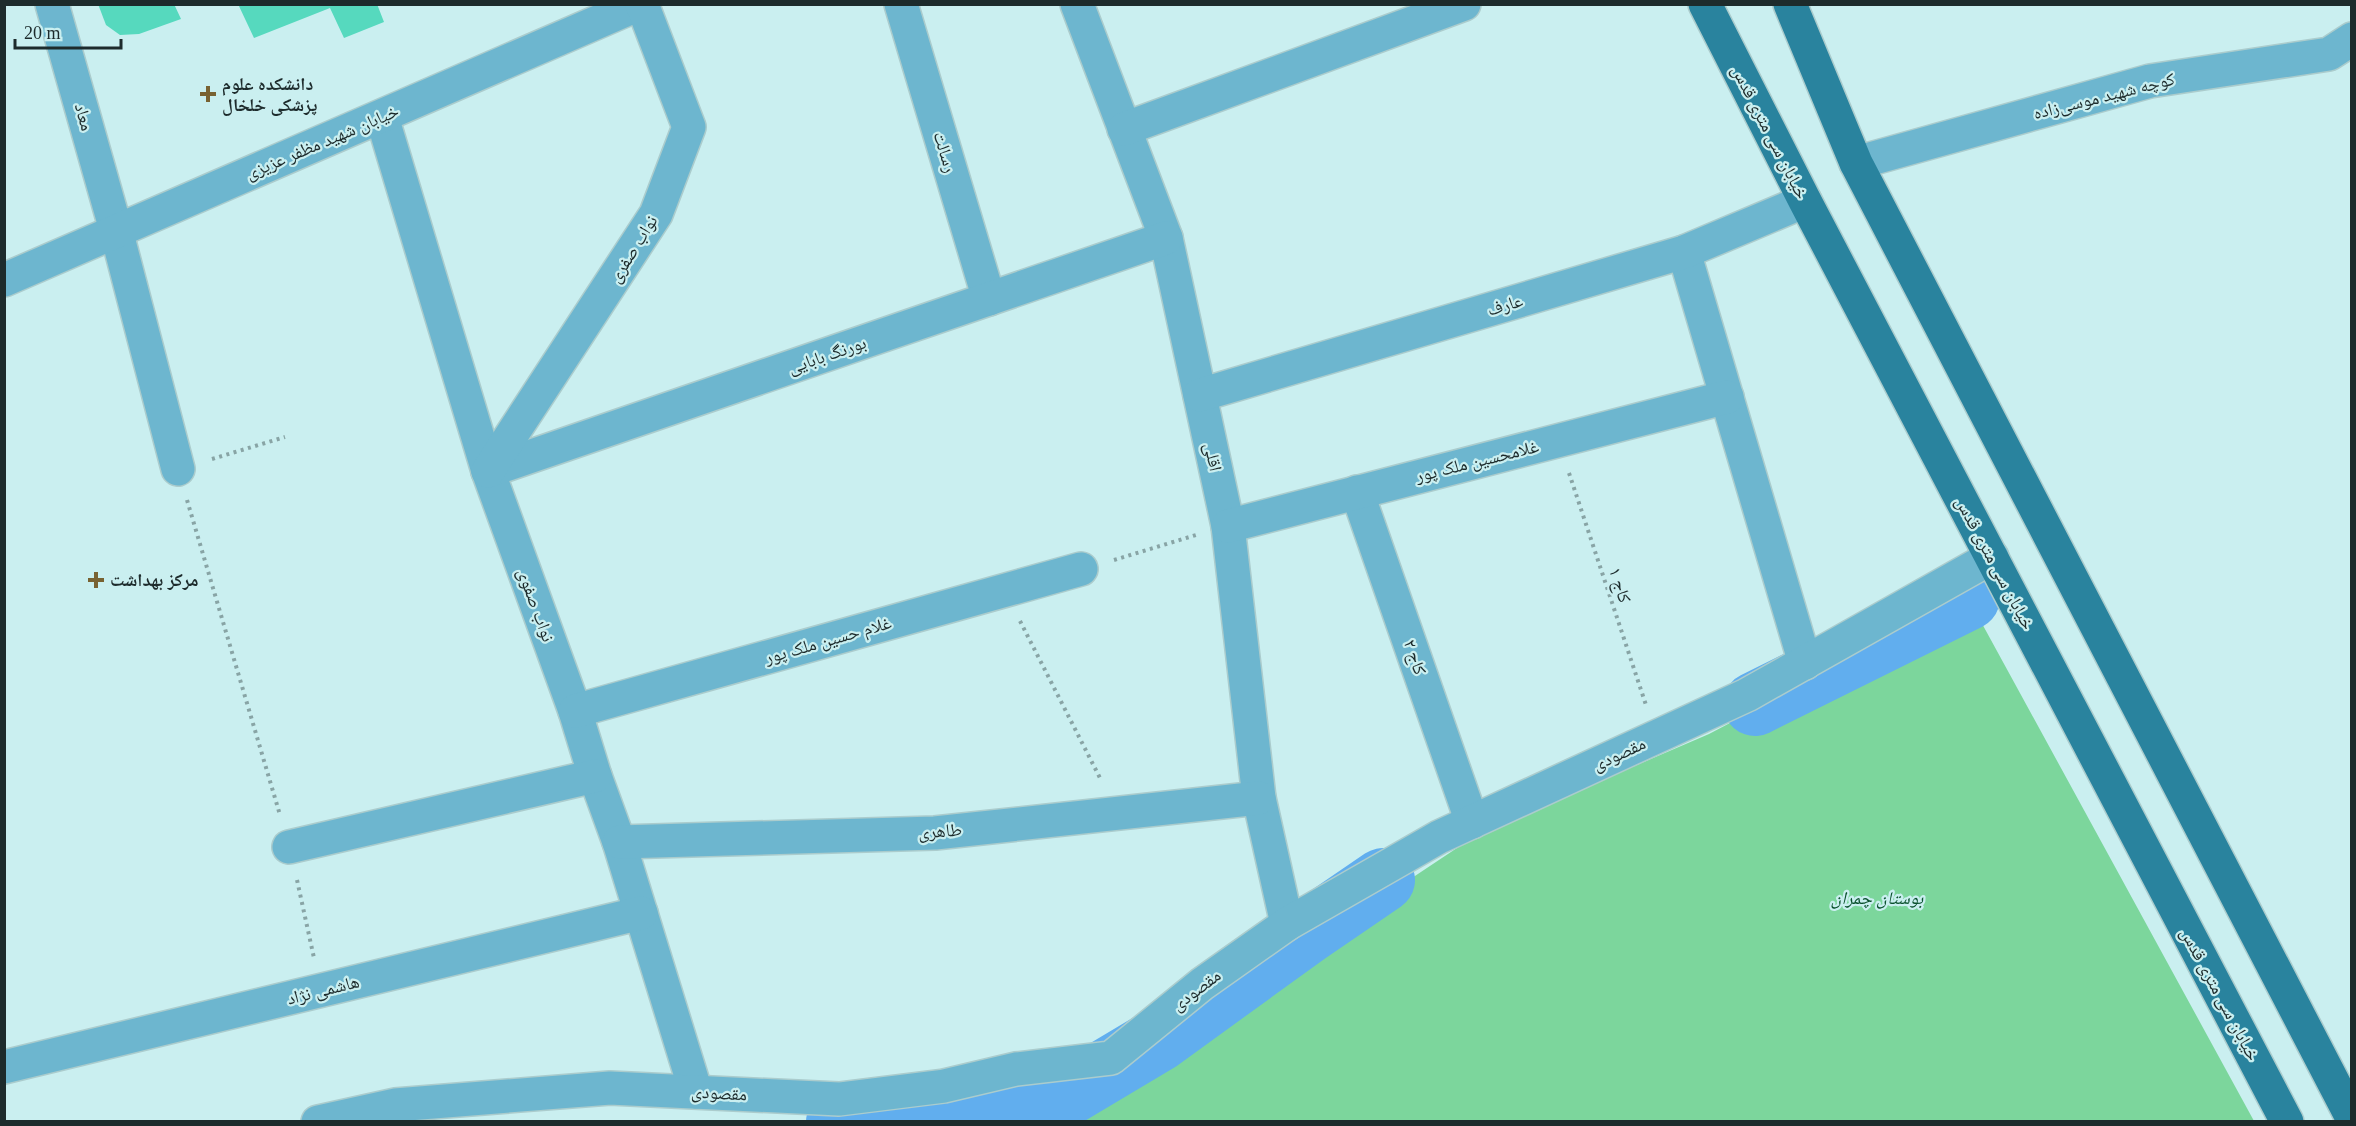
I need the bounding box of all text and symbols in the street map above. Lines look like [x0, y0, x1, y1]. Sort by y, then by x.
scale bar [15, 12, 122, 50]
text: 20 m [24, 23, 61, 43]
street label: خیابان سی متری قدس [1727, 62, 1812, 203]
street label: کوچه شهید موسی‌زاده [2031, 69, 2178, 124]
place label: دانشکده علوم پزشکی خلخال [222, 74, 317, 116]
marker: دانشکده علوم پزشکی خلخال [199, 85, 217, 103]
street label: معاد [71, 101, 97, 133]
street label: خیابان شهید مظفر عزیزی [242, 101, 402, 184]
street label: رسالت [929, 129, 961, 175]
street label: نواب صفری [604, 212, 662, 287]
street label: عارف [1485, 290, 1525, 320]
street label: بورنگ بابایی [785, 332, 869, 379]
street label: غلامحسین ملک پور [1412, 436, 1541, 487]
street label: اقلی [1199, 441, 1226, 473]
street label: خیابان سی متری قدس [1951, 493, 2038, 633]
street label: کاج ۱ [1603, 565, 1635, 606]
street label: نواب صفوی [513, 566, 559, 645]
place label: مرکز بهداشت [110, 570, 198, 591]
marker: مرکز بهداشت [87, 571, 105, 589]
street label: غلام حسین ملک پور [761, 612, 894, 670]
street label: کاج ۲ [1398, 637, 1430, 678]
street label: مقصودی [1589, 733, 1649, 776]
street label: طاهری [917, 819, 963, 844]
park label: بوستان چمران [1831, 888, 1924, 909]
street label: خیابان سی متری قدس [2176, 924, 2263, 1064]
street label: مقصودی [1168, 965, 1225, 1016]
street label: هاشمی نژاد [285, 971, 361, 1010]
street label: مقصودی [690, 1082, 748, 1105]

